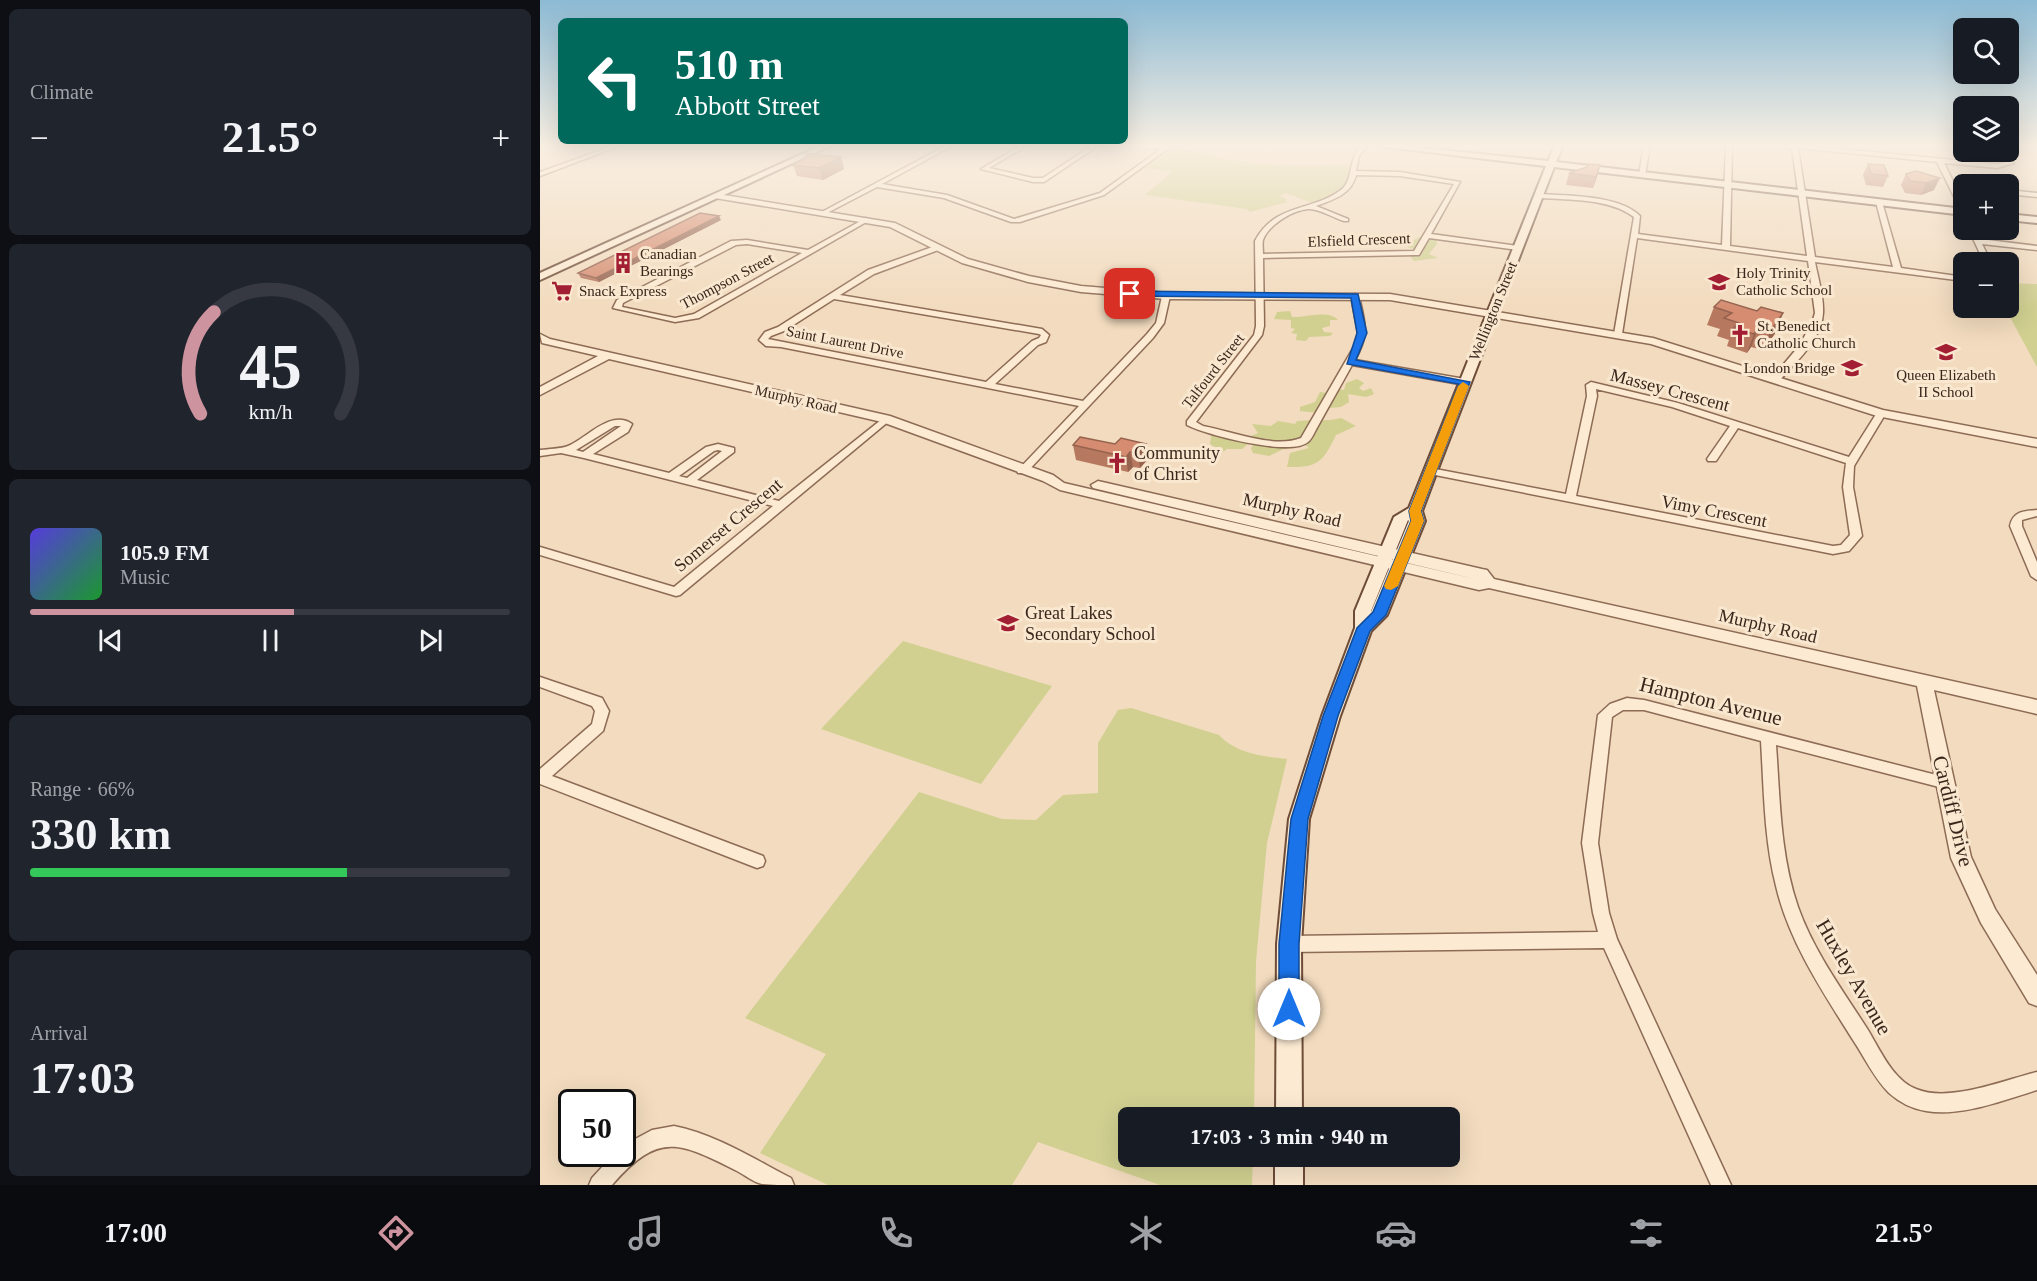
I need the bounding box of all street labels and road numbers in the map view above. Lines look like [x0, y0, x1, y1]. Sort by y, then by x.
street label: Elsfield Crescent [1307, 230, 1412, 250]
street label: Thompson Street [678, 249, 777, 312]
street label: Wellington Street [1466, 259, 1520, 363]
street label: Saint Laurent Drive [785, 323, 905, 361]
street label: Talfourd Street [1179, 330, 1248, 411]
street label: Massey Crescent [1608, 364, 1732, 416]
street label: Murphy Road [753, 382, 839, 416]
street label: Somerset Crescent [670, 474, 786, 576]
street label: Murphy Road [1241, 489, 1343, 531]
street label: Vimy Crescent [1659, 491, 1769, 531]
street label: Murphy Road [1717, 605, 1819, 647]
street label: Hampton Avenue [1637, 672, 1785, 730]
street label: Cardiff Drive [1928, 753, 1978, 869]
street label: Huxley Avenue [1811, 915, 1897, 1039]

